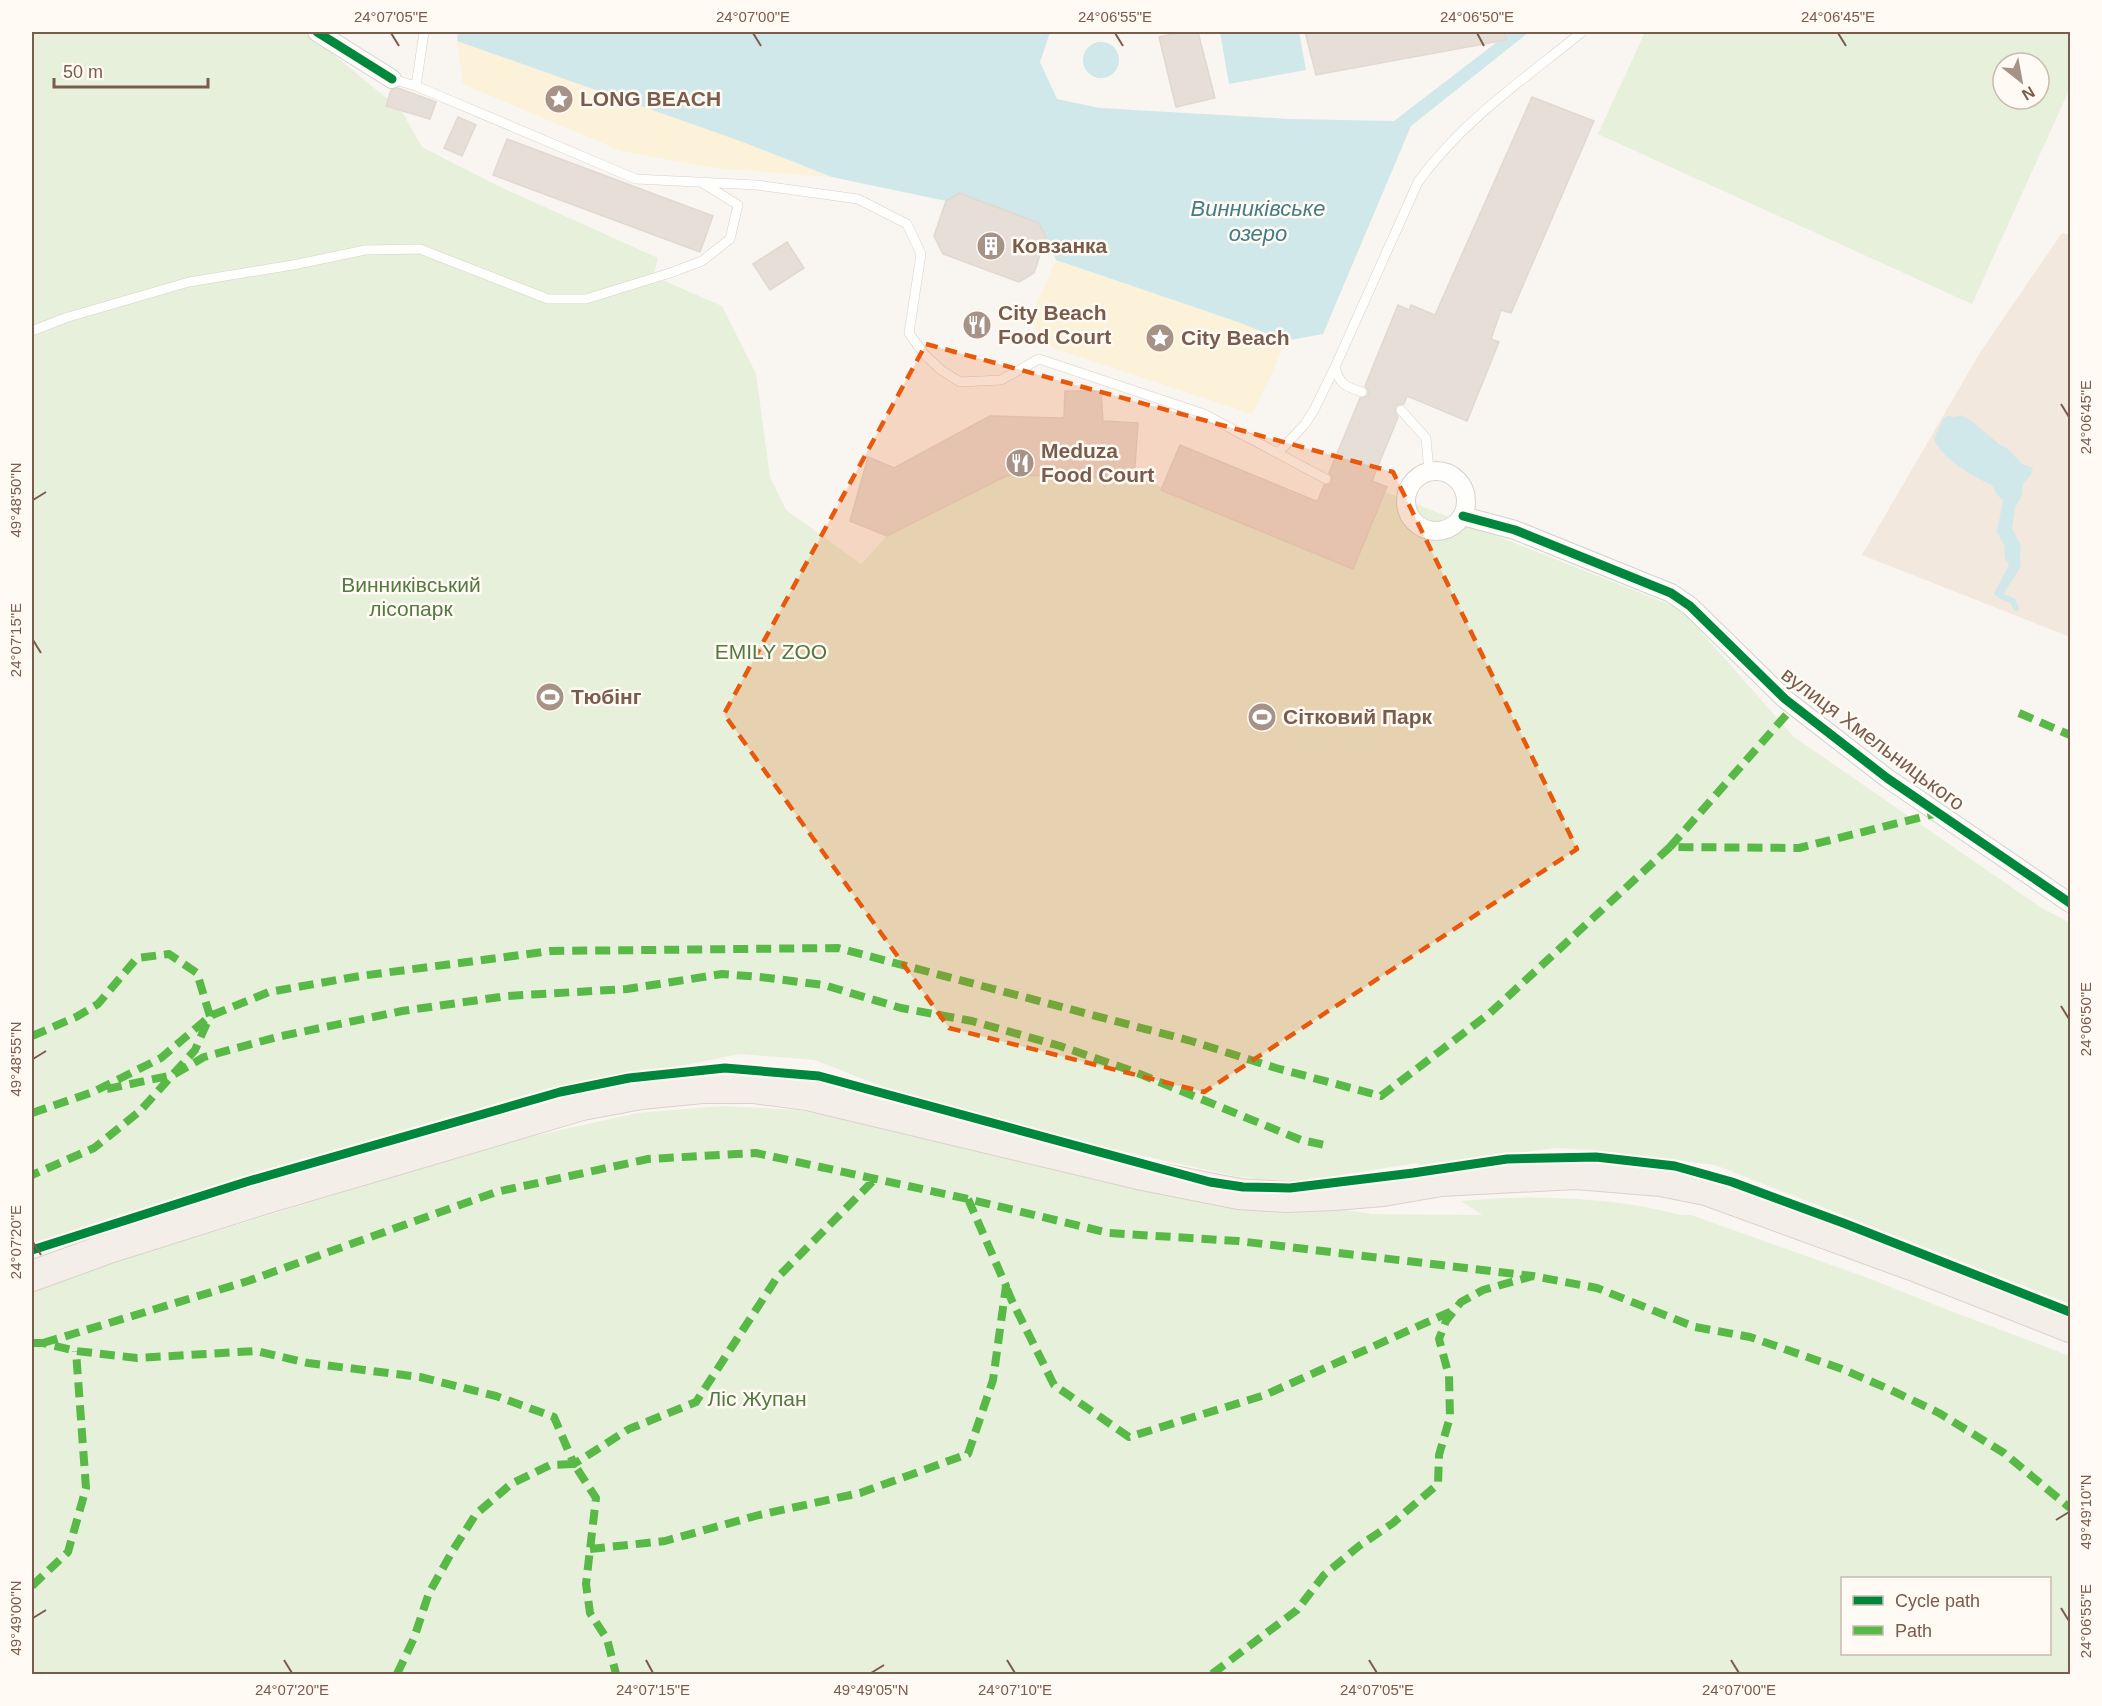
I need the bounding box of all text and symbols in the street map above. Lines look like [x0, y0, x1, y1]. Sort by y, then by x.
text: 24°07'05"E [354, 8, 428, 25]
text: 24°07'00"E [716, 8, 790, 25]
text: 24°06'55"E [1078, 8, 1152, 25]
text: 24°06'50"E [1440, 8, 1514, 25]
text: 24°06'45"E [1801, 8, 1875, 25]
scale bar [54, 51, 208, 89]
north arrow [1991, 51, 2051, 111]
text: 50 m [63, 62, 103, 82]
place icon: LONG BEACH [543, 83, 575, 115]
text: N [2019, 83, 2038, 104]
place label: LONG BEACH [580, 87, 721, 110]
water label: Винниківське озеро [1191, 196, 1325, 246]
building icon: Ковзанка [975, 230, 1007, 262]
place label: Ковзанка [1012, 234, 1108, 257]
place label: City Beach Food Court [998, 301, 1111, 348]
restaurant icon: City Beach Food Court [961, 309, 993, 341]
place icon: City Beach [1144, 322, 1176, 354]
place label: City Beach [1181, 326, 1290, 349]
text: 24°06'45"E [2077, 380, 2094, 454]
place label: Meduza Food Court [1041, 439, 1154, 486]
restaurant icon: Meduza Food Court [1004, 447, 1036, 479]
text: 49°48'50"N [7, 462, 24, 538]
park label: Винниківський лісопарк [341, 573, 481, 620]
text: 24°07'15"E [7, 603, 24, 677]
park label: EMILY ZOO [715, 640, 827, 663]
street label: вулиця Хмельницького [1777, 662, 1969, 815]
sports icon: Тюбінг [534, 681, 566, 713]
place label: Тюбінг [571, 685, 642, 708]
sports icon: Сітковий Парк [1246, 701, 1278, 733]
place label: Сітковий Парк [1283, 705, 1433, 728]
text: 24°06'50"E [2077, 982, 2094, 1056]
text: 49°48'55"N [7, 1021, 24, 1097]
text: 24°07'20"E [7, 1205, 24, 1279]
park label: Ліс Жупан [707, 1387, 807, 1410]
text: 49°49'10"N [2077, 1474, 2094, 1550]
legend [1841, 1577, 2051, 1655]
text: 49°49'00"N [7, 1580, 24, 1656]
text: 24°06'55"E [2077, 1584, 2094, 1658]
text: Cycle path [1895, 1591, 1980, 1611]
text: Path [1895, 1621, 1932, 1641]
text: 24°07'20"E [255, 1681, 329, 1698]
text: 24°07'15"E [616, 1681, 690, 1698]
text: 49°49'05"N [833, 1681, 909, 1698]
text: 24°07'10"E [978, 1681, 1052, 1698]
text: 24°07'05"E [1340, 1681, 1414, 1698]
text: 24°07'00"E [1702, 1681, 1776, 1698]

